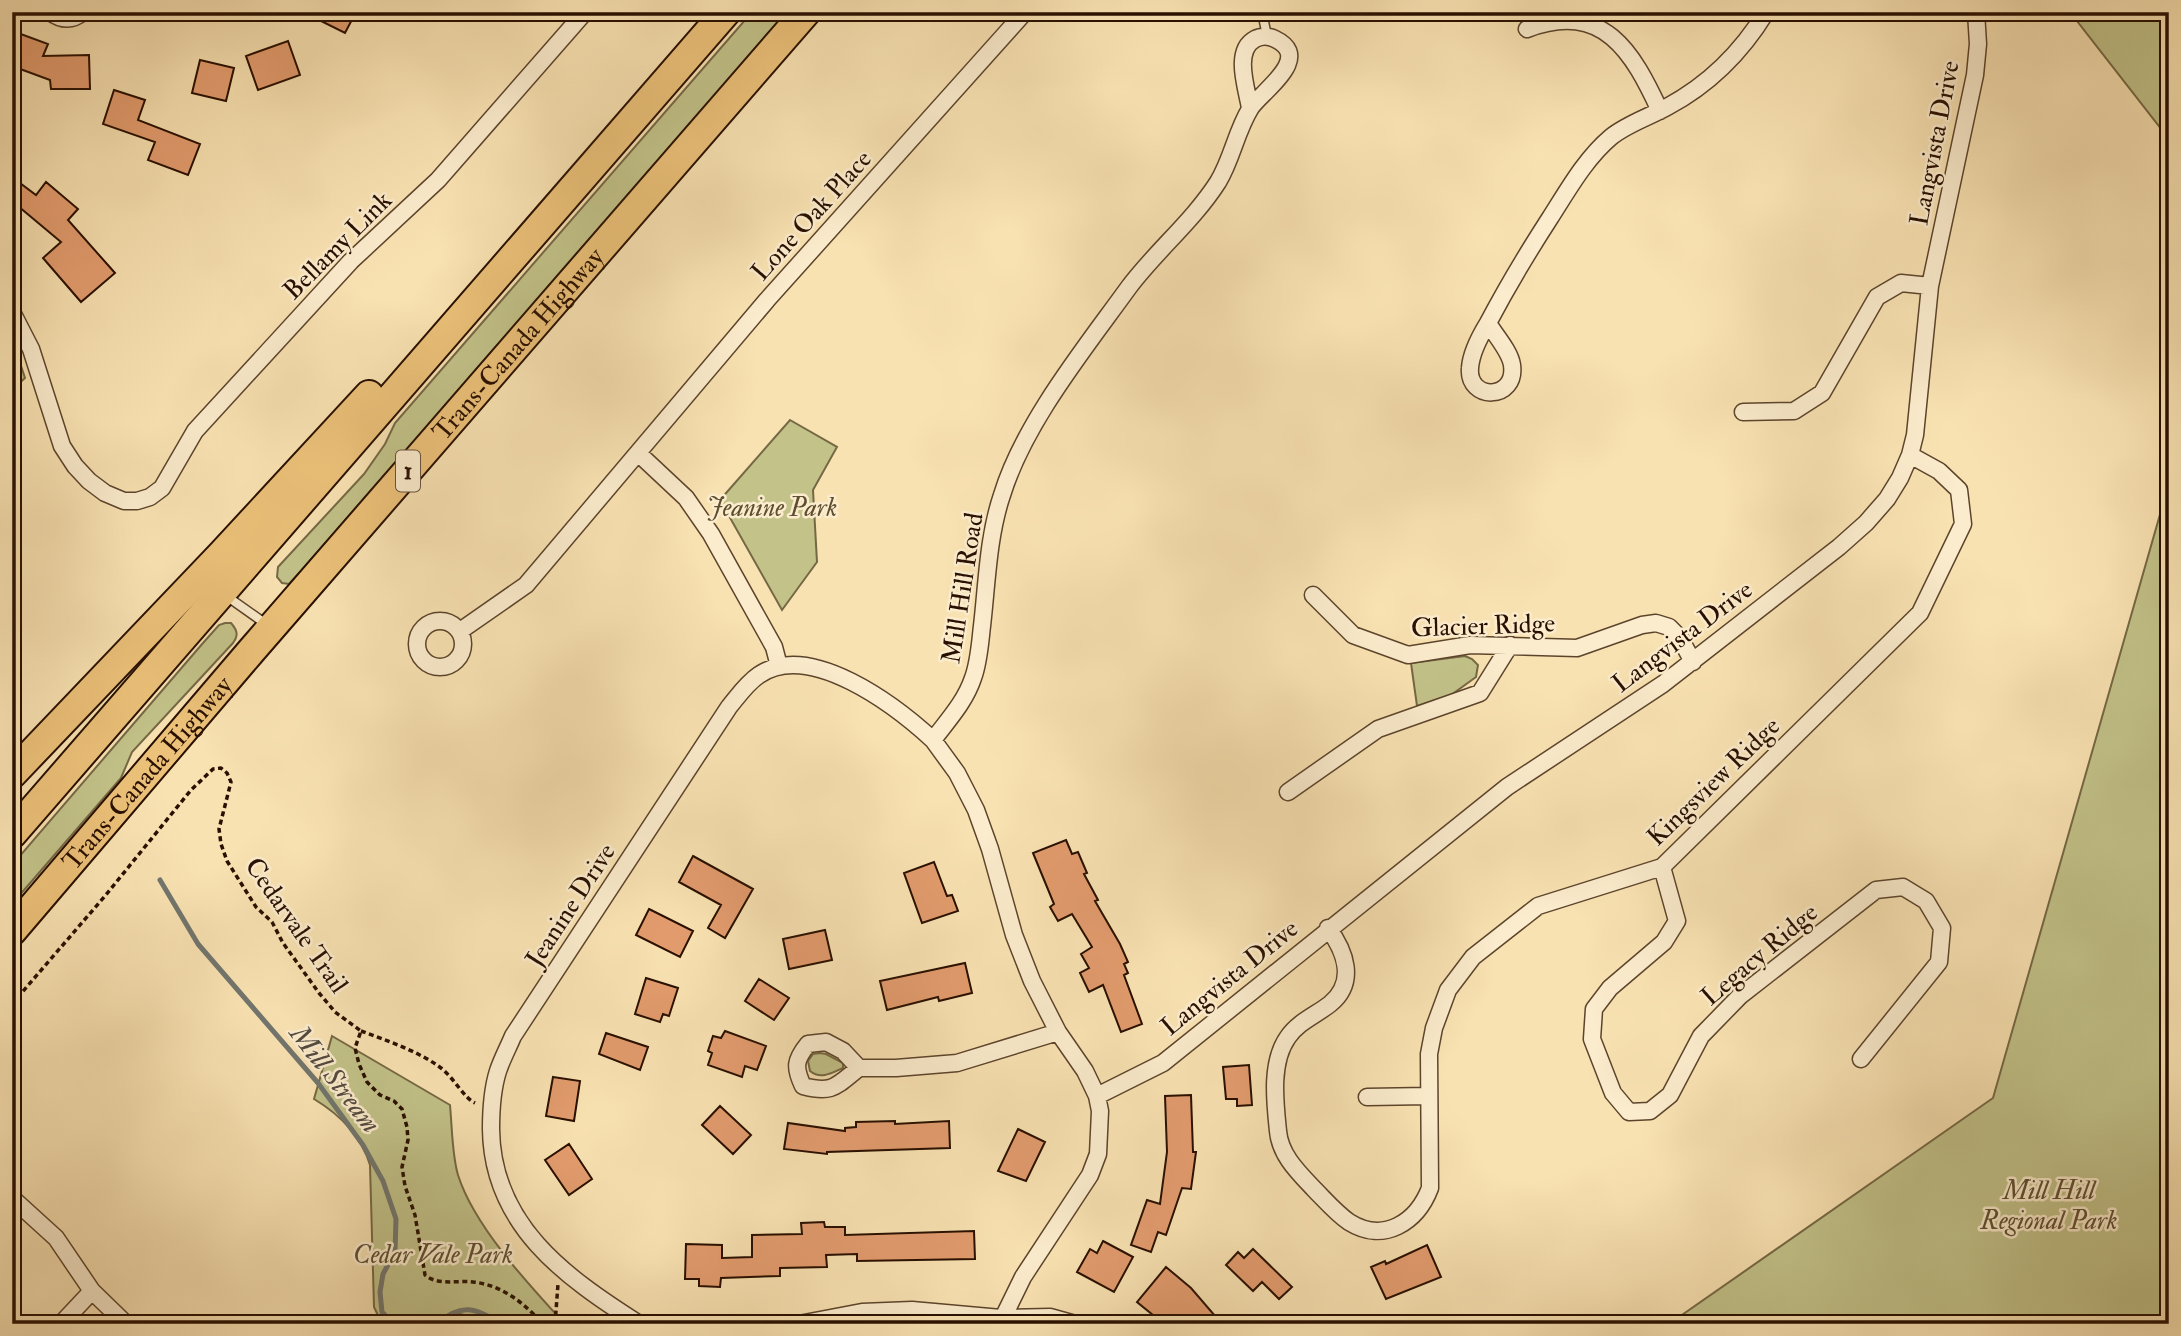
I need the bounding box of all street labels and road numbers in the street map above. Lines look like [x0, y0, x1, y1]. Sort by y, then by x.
street label: Langvista Drive [1903, 58, 1967, 228]
street label: Lone Oak Place [745, 144, 879, 288]
street label: Bellamy Link [277, 184, 399, 307]
street label: Trans-Canada Highway [426, 241, 611, 448]
road number: 1 [396, 450, 420, 492]
street label: Mill Hill Road [935, 510, 991, 666]
street label: Langvista Drive [1606, 574, 1759, 700]
street label: Glacier Ridge [1410, 607, 1556, 645]
street label: Trans-Canada Highway [56, 669, 240, 877]
street label: Kingsview Ridge [1641, 710, 1787, 853]
street label: Jeanine Drive [518, 838, 623, 974]
street label: Cedarvale Trail [238, 851, 355, 1000]
street label: Legacy Ridge [1695, 897, 1825, 1013]
street label: Langvista Drive [1155, 913, 1305, 1043]

